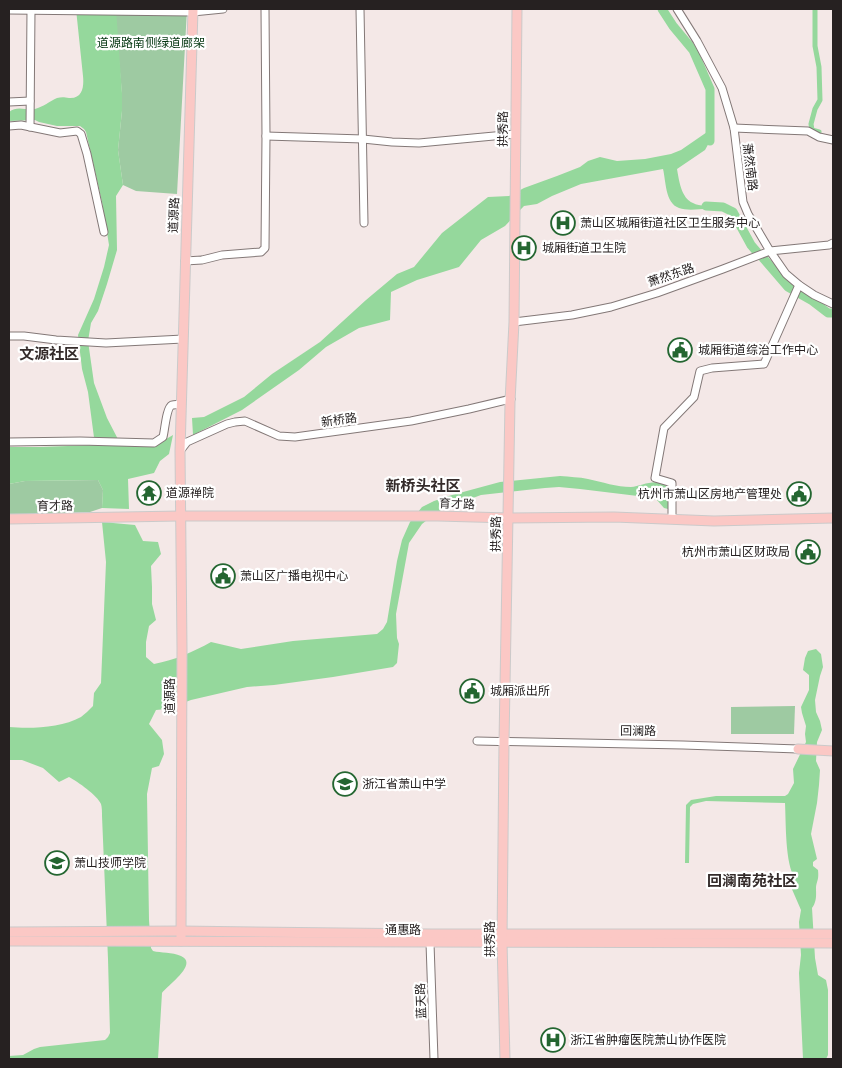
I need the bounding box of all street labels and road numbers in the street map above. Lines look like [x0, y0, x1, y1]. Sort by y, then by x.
street label: 拱秀路 [496, 111, 510, 147]
street label: 萧然南路 [740, 142, 760, 192]
street label: 道源路 [166, 197, 182, 233]
street label: 萧然东路 [646, 261, 696, 289]
street label: 新桥路 [320, 411, 358, 429]
street label: 育才路 [439, 496, 475, 512]
street label: 育才路 [37, 499, 73, 513]
street label: 拱秀路 [489, 516, 503, 552]
street label: 道源路 [163, 678, 177, 714]
street label: 回澜路 [620, 724, 656, 738]
street label: 拱秀路 [483, 921, 497, 957]
street label: 通惠路 [385, 923, 421, 937]
street label: 蓝天路 [413, 983, 429, 1019]

